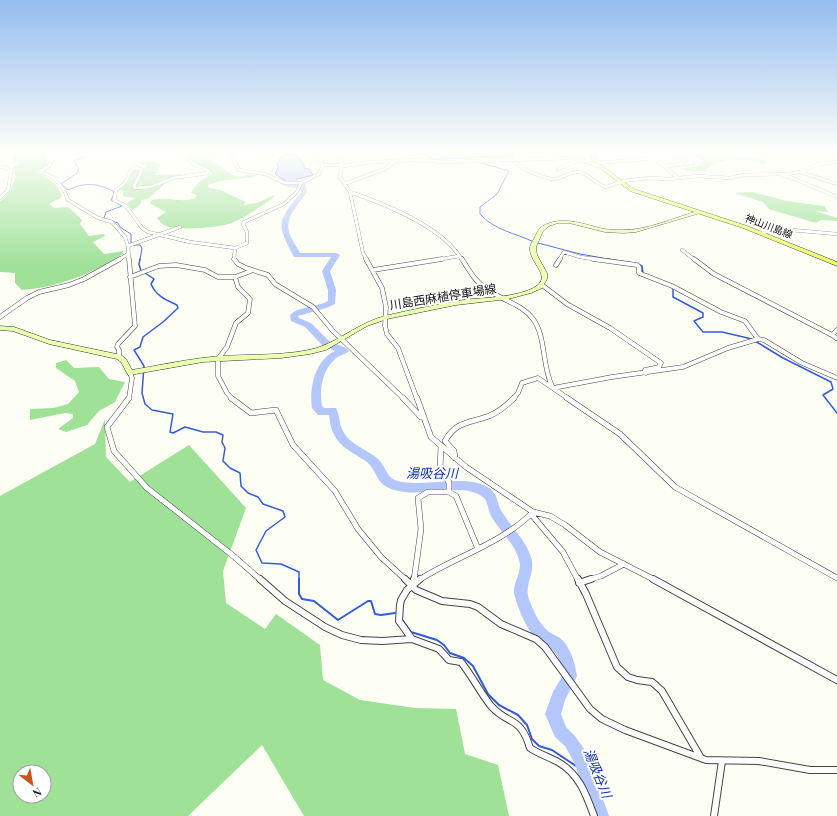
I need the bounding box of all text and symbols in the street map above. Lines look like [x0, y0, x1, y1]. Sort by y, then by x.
street label: 神山川島線 [743, 211, 795, 241]
street label: 川島西麻植停車場線 [388, 280, 497, 312]
water label: 湯吸谷川 [406, 464, 460, 481]
water label: 湯吸谷川 [581, 746, 617, 802]
north arrow [12, 764, 52, 804]
text: N [30, 785, 45, 802]

